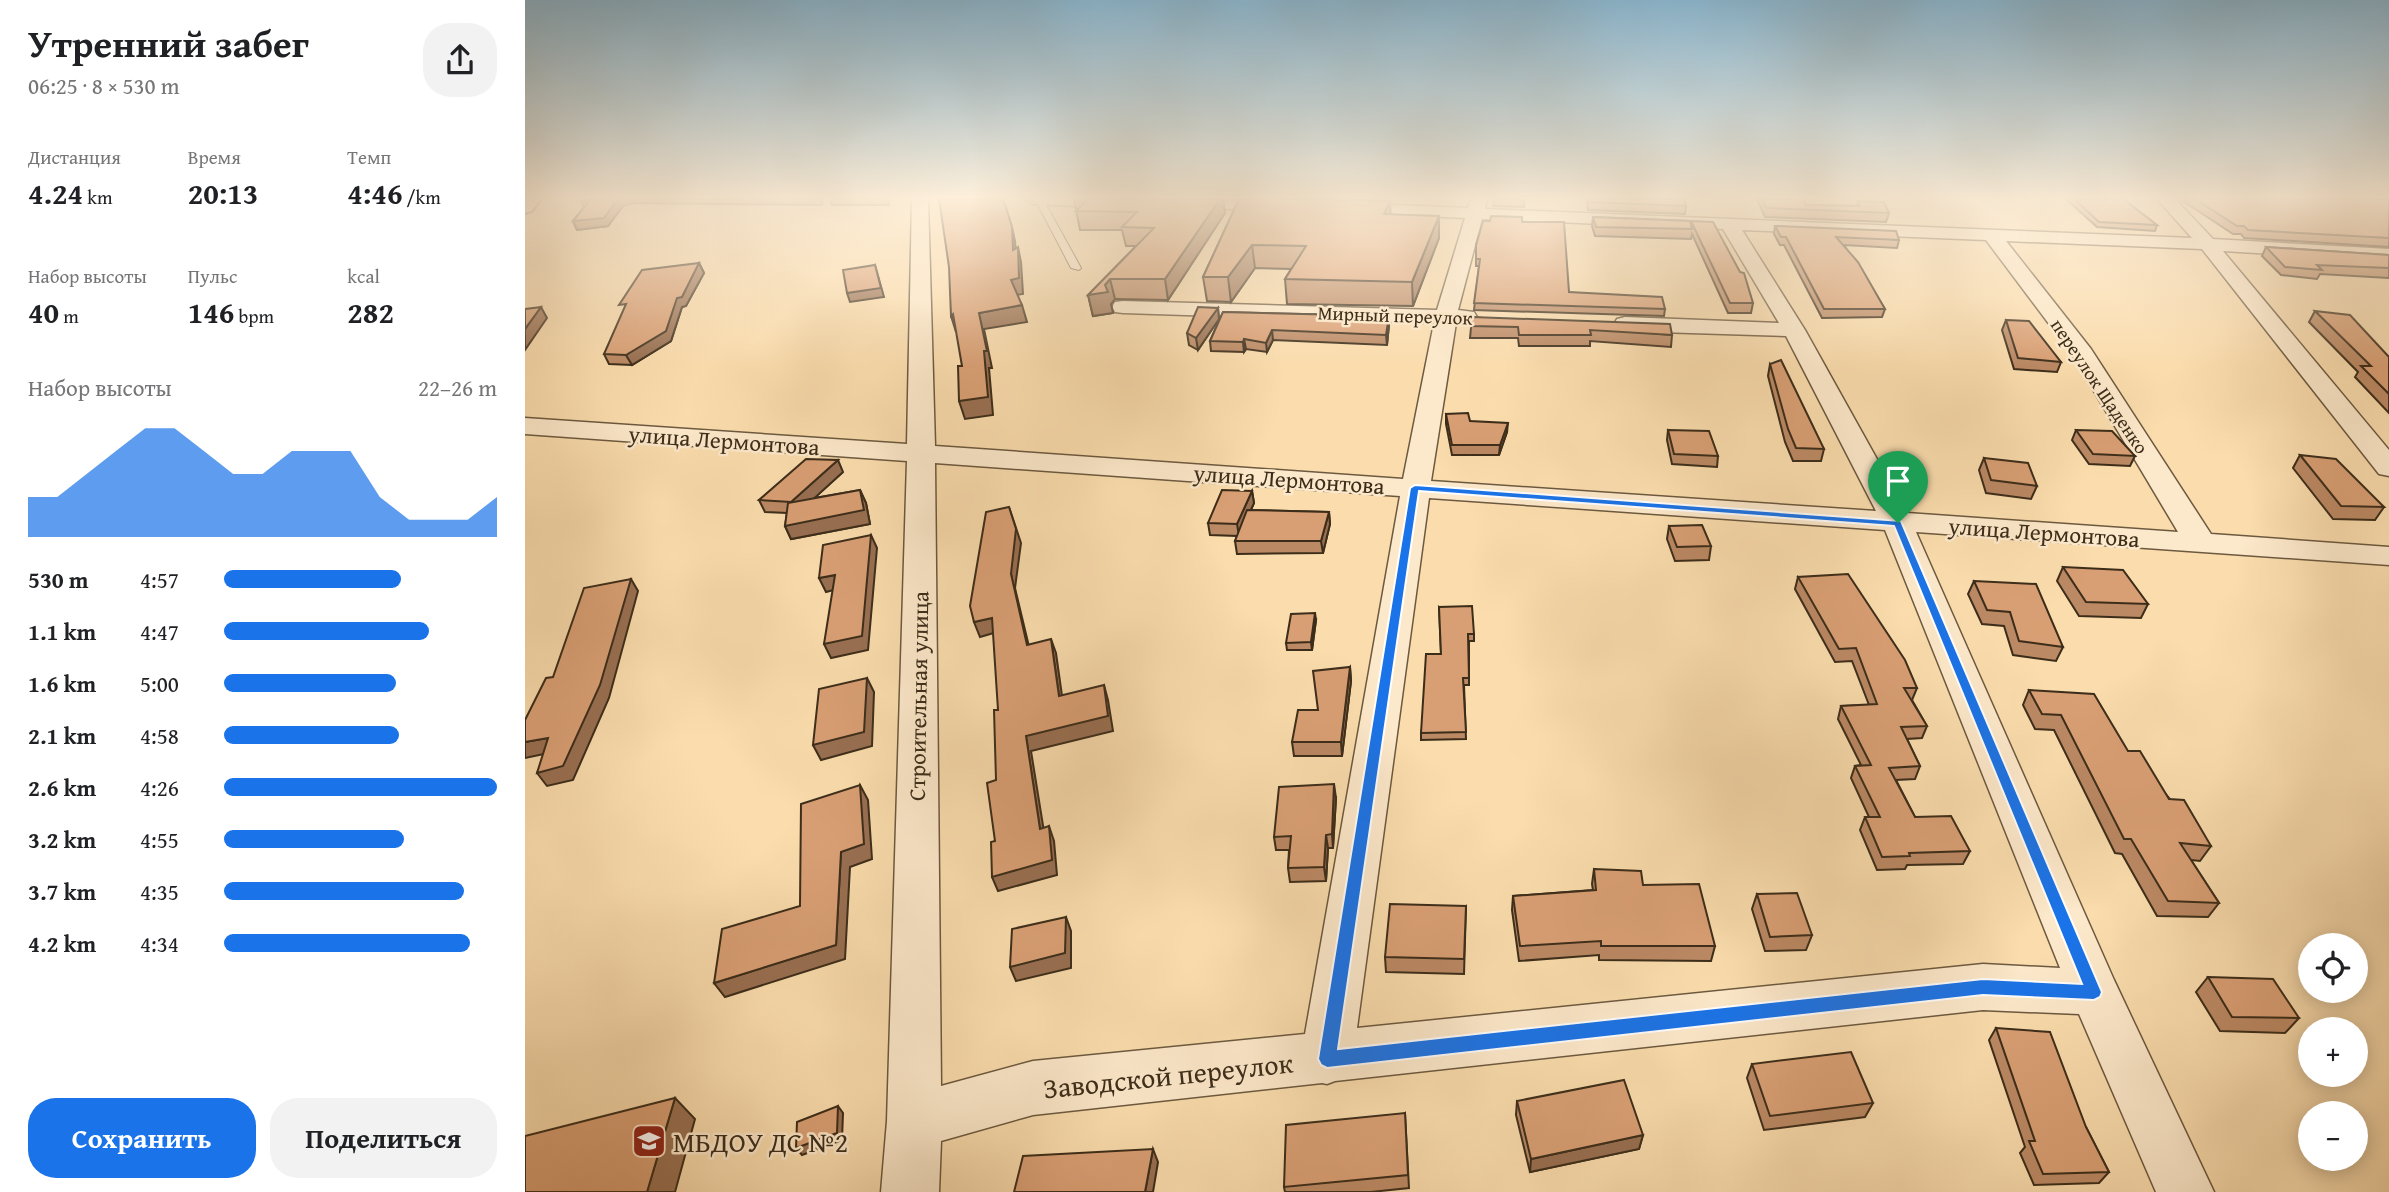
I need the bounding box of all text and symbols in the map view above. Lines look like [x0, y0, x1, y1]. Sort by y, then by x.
text: Утренний забег [28, 15, 309, 71]
button: share [423, 23, 497, 97]
text: 06:25 · 8 × 530 m [28, 69, 180, 102]
text: Дистанция [28, 143, 121, 171]
text: Время [188, 143, 241, 171]
text: Темп [347, 143, 391, 171]
text: 4.24 [28, 171, 83, 215]
text: 20:13 [188, 171, 258, 215]
text: 4:46 [347, 171, 402, 215]
text: km [83, 183, 112, 211]
text: /km [402, 183, 441, 211]
text: Набор высоты [28, 262, 147, 290]
text: Пульс [188, 262, 237, 290]
text: kcal [347, 262, 380, 290]
text: 40 [28, 290, 59, 334]
text: 146 [188, 290, 234, 334]
text: 282 [347, 290, 394, 334]
street label: Мирный переулок [1317, 298, 1473, 332]
text: m [59, 302, 79, 330]
text: bpm [234, 302, 274, 330]
street label: переулок Щаденко [2044, 313, 2156, 459]
text: Набор высоты [28, 371, 172, 404]
text: 22–26 m [418, 371, 497, 404]
street label: улица Лермонтова [626, 417, 821, 463]
pin [1868, 451, 1928, 523]
street label: улица Лермонтова [1191, 456, 1386, 502]
icon: arrive [1879, 462, 1917, 500]
street label: улица Лермонтова [1946, 509, 2141, 555]
text: 530 m [28, 563, 89, 596]
text: 4:57 [140, 563, 179, 596]
street label: Строительная улица [900, 591, 936, 801]
text: 1.1 km [28, 615, 96, 648]
text: 4:47 [140, 615, 179, 648]
text: 1.6 km [28, 667, 96, 700]
text: 5:00 [140, 667, 179, 700]
text: 2.1 km [28, 719, 96, 752]
text: 4:58 [140, 719, 179, 752]
text: 2.6 km [28, 771, 96, 804]
text: 4:26 [140, 771, 179, 804]
text: 3.2 km [28, 823, 96, 856]
text: 4:55 [140, 823, 179, 856]
text: 3.7 km [28, 875, 96, 908]
text: 4:35 [140, 875, 179, 908]
text: 4.2 km [28, 927, 96, 960]
text: 4:34 [140, 927, 179, 960]
map controls [2298, 933, 2368, 1171]
button: locate [2298, 933, 2368, 1003]
button: + [2298, 1017, 2368, 1087]
street label: Заводской переулок [1041, 1041, 1295, 1109]
button: Сохранить [28, 1098, 256, 1178]
button: Поделиться [270, 1098, 497, 1178]
button: − [2298, 1101, 2368, 1171]
place label: МБДОУ ДС №2 [673, 1121, 848, 1162]
school or university icon: МБДОУ ДС №2 [630, 1122, 668, 1160]

